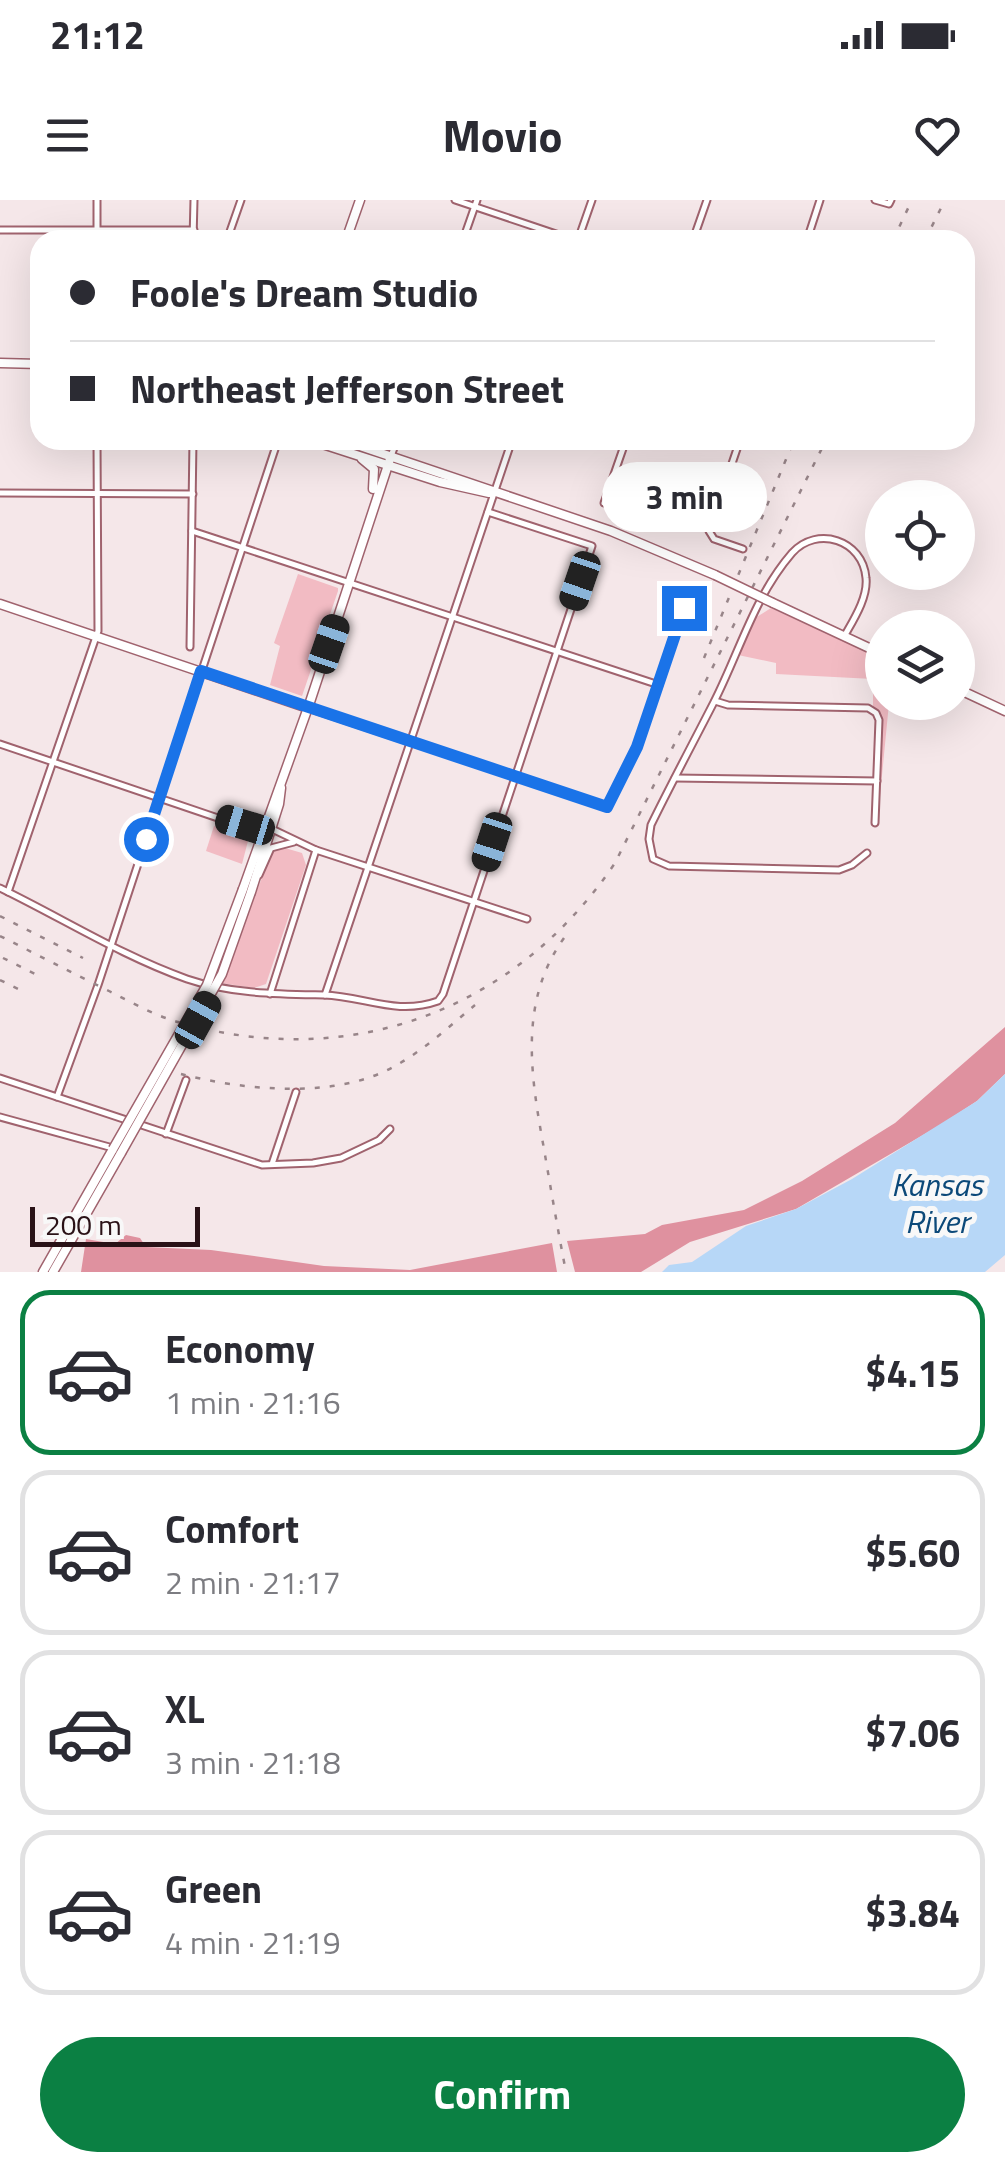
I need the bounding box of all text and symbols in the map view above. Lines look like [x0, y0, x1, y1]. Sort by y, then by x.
text: 21:12 [50, 6, 145, 64]
text: Movio [443, 101, 562, 169]
icon: menu [40, 108, 95, 163]
icon: heart [910, 108, 965, 163]
text: Foole's Dream Studio [130, 264, 478, 322]
text: Northeast Jefferson Street [130, 360, 564, 418]
callout: 3 min [602, 463, 766, 533]
text: 3 min [646, 473, 723, 521]
map controls [865, 480, 975, 720]
button: locate [865, 480, 975, 590]
car [556, 548, 604, 614]
route end [662, 586, 707, 631]
button: layers [865, 610, 975, 720]
car [305, 611, 353, 677]
car [212, 802, 278, 848]
car [468, 809, 516, 875]
route start [124, 817, 169, 862]
car [170, 986, 226, 1054]
water label: Kansas River [891, 1160, 985, 1245]
scale bar [30, 1202, 200, 1246]
text: 200 m [45, 1203, 122, 1246]
text: Economy [165, 1320, 315, 1378]
icon: car [45, 1328, 135, 1418]
text: $4.15 [865, 1344, 960, 1402]
text: 1 min · 21:16 [165, 1378, 341, 1426]
text: Comfort [165, 1500, 299, 1558]
icon: car [45, 1508, 135, 1598]
text: $5.60 [865, 1524, 960, 1582]
text: 2 min · 21:17 [165, 1558, 341, 1606]
text: XL [165, 1680, 205, 1738]
icon: car [45, 1688, 135, 1778]
text: $7.06 [865, 1704, 960, 1762]
text: 3 min · 21:18 [165, 1738, 341, 1786]
text: Green [165, 1860, 262, 1918]
icon: car [45, 1868, 135, 1958]
text: $3.84 [865, 1884, 960, 1942]
text: 4 min · 21:19 [165, 1918, 341, 1966]
button: Confirm [40, 2037, 965, 2152]

